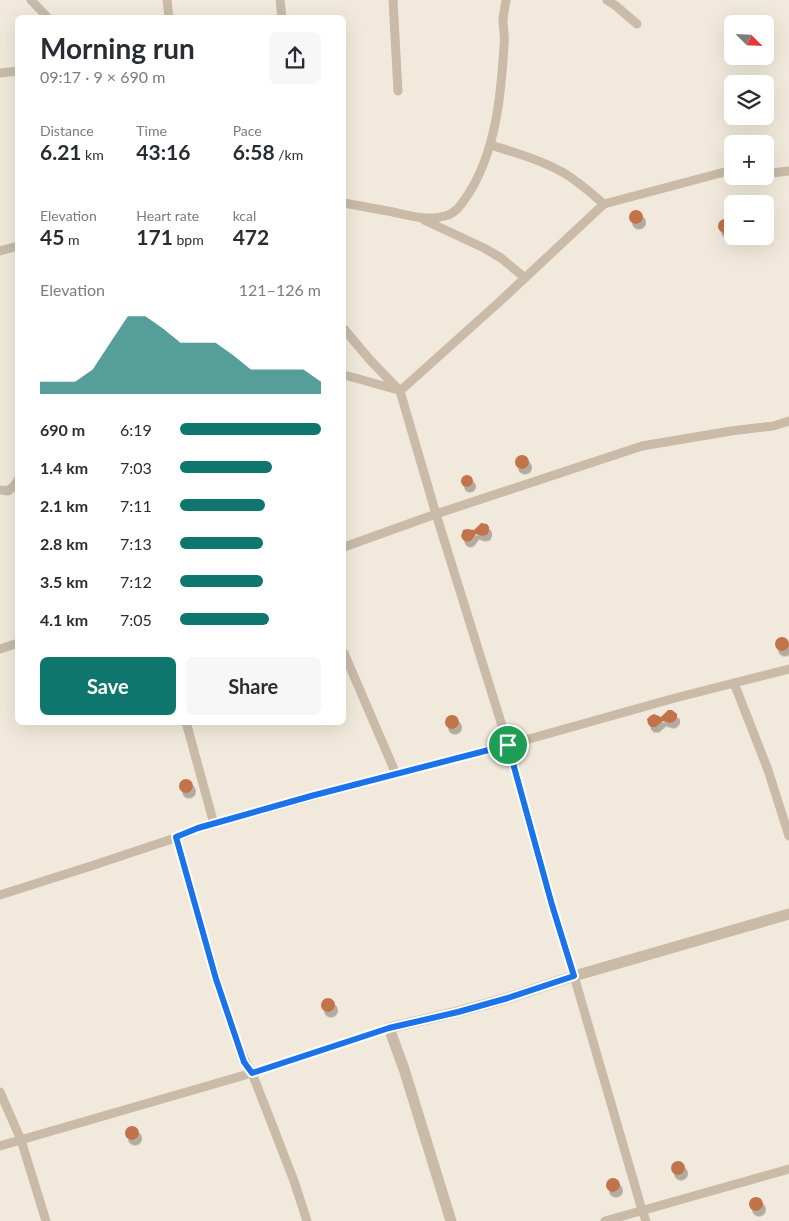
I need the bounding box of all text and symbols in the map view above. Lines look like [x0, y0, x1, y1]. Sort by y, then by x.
north arrow [724, 15, 774, 65]
map controls [724, 15, 774, 245]
text: Morning run [40, 31, 195, 65]
button: share [269, 32, 321, 84]
text: 09:17 · 9 × 690 m [40, 67, 165, 86]
button: layers [724, 75, 774, 125]
text: Distance [40, 122, 94, 139]
text: Time [136, 122, 167, 139]
text: Pace [233, 122, 262, 139]
button: + [724, 135, 774, 185]
text: 6.21 [40, 139, 82, 164]
text: 43:16 [136, 139, 190, 164]
text: 6:58 [233, 139, 275, 164]
text: km [82, 146, 104, 163]
text: /km [275, 146, 303, 163]
button: − [724, 195, 774, 245]
text: Elevation [40, 207, 97, 224]
text: Heart rate [136, 207, 199, 224]
text: kcal [233, 207, 256, 224]
text: 45 [40, 224, 64, 249]
text: 171 [136, 224, 173, 249]
text: 472 [233, 224, 269, 249]
text: m [64, 231, 79, 248]
text: bpm [173, 231, 204, 248]
text: Elevation [40, 280, 105, 299]
text: 121–126 m [239, 280, 321, 299]
text: 690 m [40, 420, 85, 439]
text: 6:19 [120, 420, 152, 439]
text: 1.4 km [40, 458, 88, 477]
text: 7:03 [120, 458, 152, 477]
text: 2.1 km [40, 496, 88, 515]
text: 7:11 [120, 496, 152, 515]
text: 2.8 km [40, 534, 88, 553]
text: 7:13 [120, 534, 152, 553]
text: 3.5 km [40, 572, 88, 591]
text: 7:12 [120, 572, 152, 591]
text: 4.1 km [40, 610, 88, 629]
text: 7:05 [120, 610, 152, 629]
button: Save [40, 657, 176, 715]
button: Share [186, 657, 321, 715]
pin [487, 724, 529, 766]
icon: arrive [494, 731, 522, 759]

